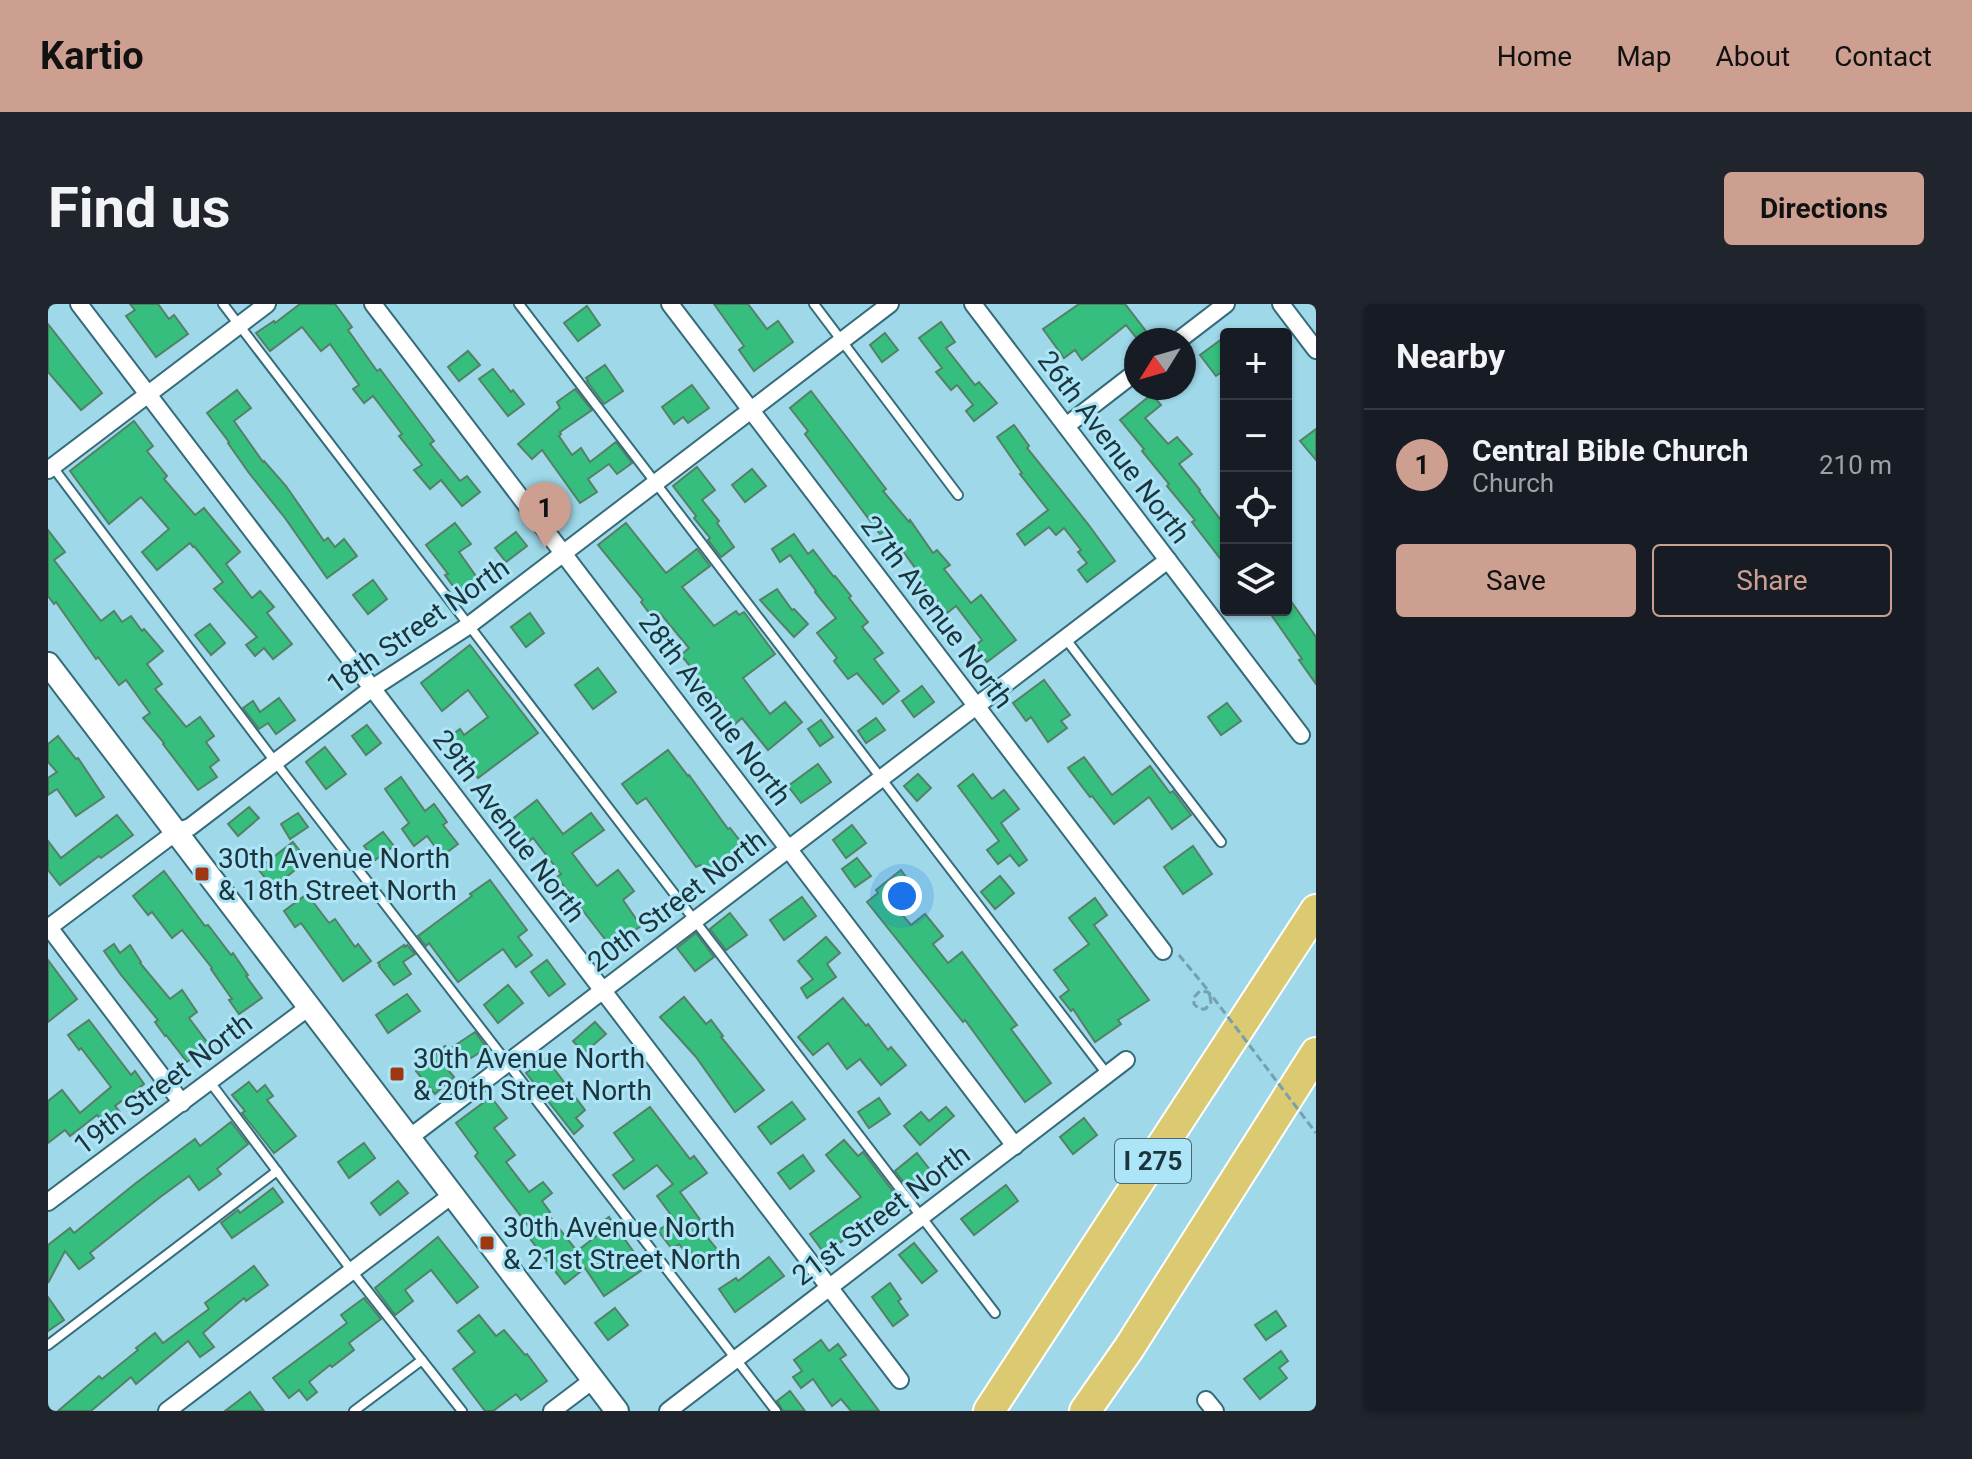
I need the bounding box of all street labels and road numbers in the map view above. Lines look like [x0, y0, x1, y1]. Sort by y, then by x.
street label: 26th Avenue North [1031, 344, 1197, 550]
street label: 27th Avenue North [854, 509, 1020, 715]
street label: 18th Street North [321, 551, 515, 701]
street label: 28th Avenue North [632, 606, 798, 812]
street label: 29th Avenue North [426, 723, 592, 929]
street label: 20th Street North [581, 823, 773, 979]
street label: 19th Street North [67, 1006, 259, 1162]
street label: 21st Street North [786, 1138, 976, 1292]
road number: I 275 [1115, 1139, 1191, 1183]

